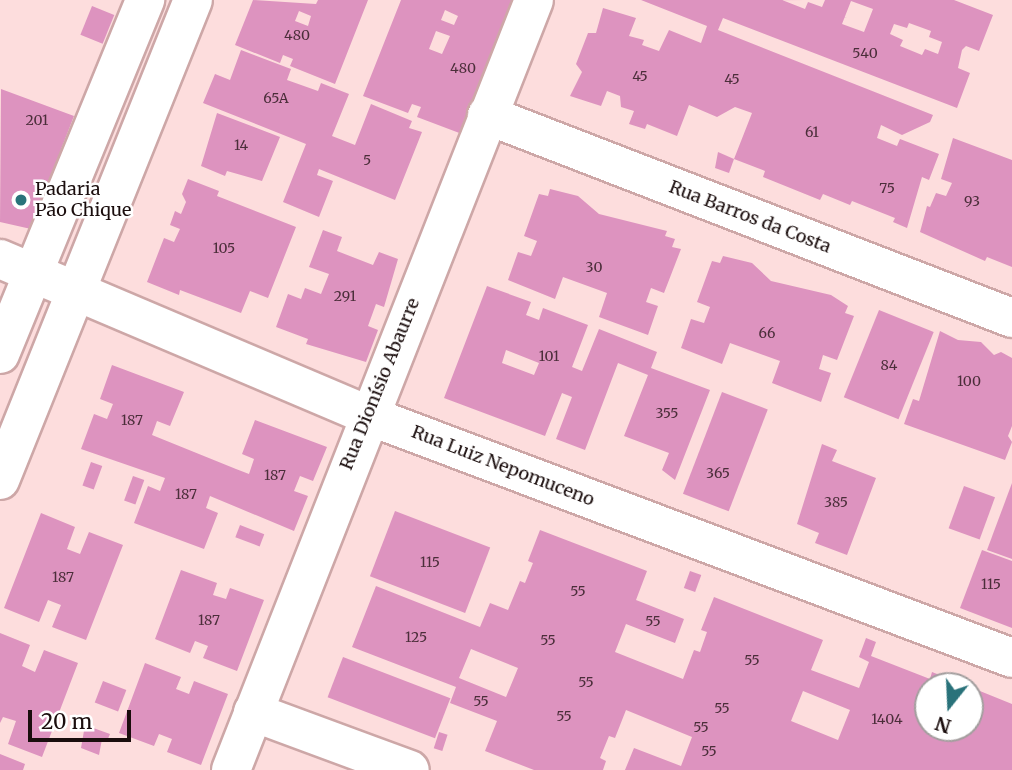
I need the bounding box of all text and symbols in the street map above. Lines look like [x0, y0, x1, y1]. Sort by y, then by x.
house number: 480 [284, 27, 310, 43]
house number: 540 [852, 45, 878, 61]
house number: 480 [450, 60, 476, 76]
house number: 45 [632, 68, 648, 84]
house number: 45 [724, 71, 740, 87]
house number: 65A [263, 90, 289, 106]
house number: 201 [26, 112, 48, 128]
house number: 61 [805, 124, 819, 140]
house number: 14 [234, 137, 248, 153]
house number: 5 [363, 152, 371, 168]
street label: Rua Barros da Costa [666, 176, 834, 258]
place label: Padaria Pão Chique [35, 179, 131, 222]
house number: 75 [879, 180, 895, 196]
marker: Padaria Pão Chique [13, 192, 29, 208]
house number: 93 [964, 193, 980, 209]
house number: 105 [213, 240, 235, 256]
house number: 30 [586, 259, 602, 275]
house number: 291 [334, 288, 356, 304]
street label: Rua Dionísio Abaurre [336, 295, 424, 473]
house number: 66 [759, 325, 775, 341]
house number: 101 [539, 348, 559, 364]
house number: 84 [881, 357, 897, 373]
house number: 100 [957, 373, 981, 389]
house number: 355 [656, 405, 678, 421]
house number: 187 [121, 412, 143, 428]
street label: Rua Luiz Nepomuceno [409, 421, 597, 511]
house number: 365 [706, 465, 730, 481]
house number: 187 [264, 467, 286, 483]
house number: 187 [175, 486, 197, 502]
house number: 385 [824, 494, 848, 510]
house number: 115 [420, 554, 440, 570]
house number: 187 [52, 569, 74, 585]
house number: 115 [981, 576, 1001, 592]
house number: 55 [570, 583, 586, 599]
house number: 187 [198, 612, 220, 628]
house number: 55 [645, 613, 661, 629]
house number: 125 [405, 629, 427, 645]
house number: 55 [540, 632, 556, 648]
house number: 55 [744, 652, 760, 668]
north arrow [914, 672, 984, 742]
house number: 55 [578, 674, 594, 690]
house number: 55 [473, 693, 489, 709]
scale bar [32, 696, 135, 740]
house number: 55 [714, 700, 730, 716]
text: 20 m [41, 708, 92, 735]
house number: 55 [556, 708, 572, 724]
house number: 1404 [871, 711, 903, 727]
text: N [932, 711, 954, 739]
house number: 55 [693, 719, 709, 735]
house number: 55 [701, 743, 717, 759]

